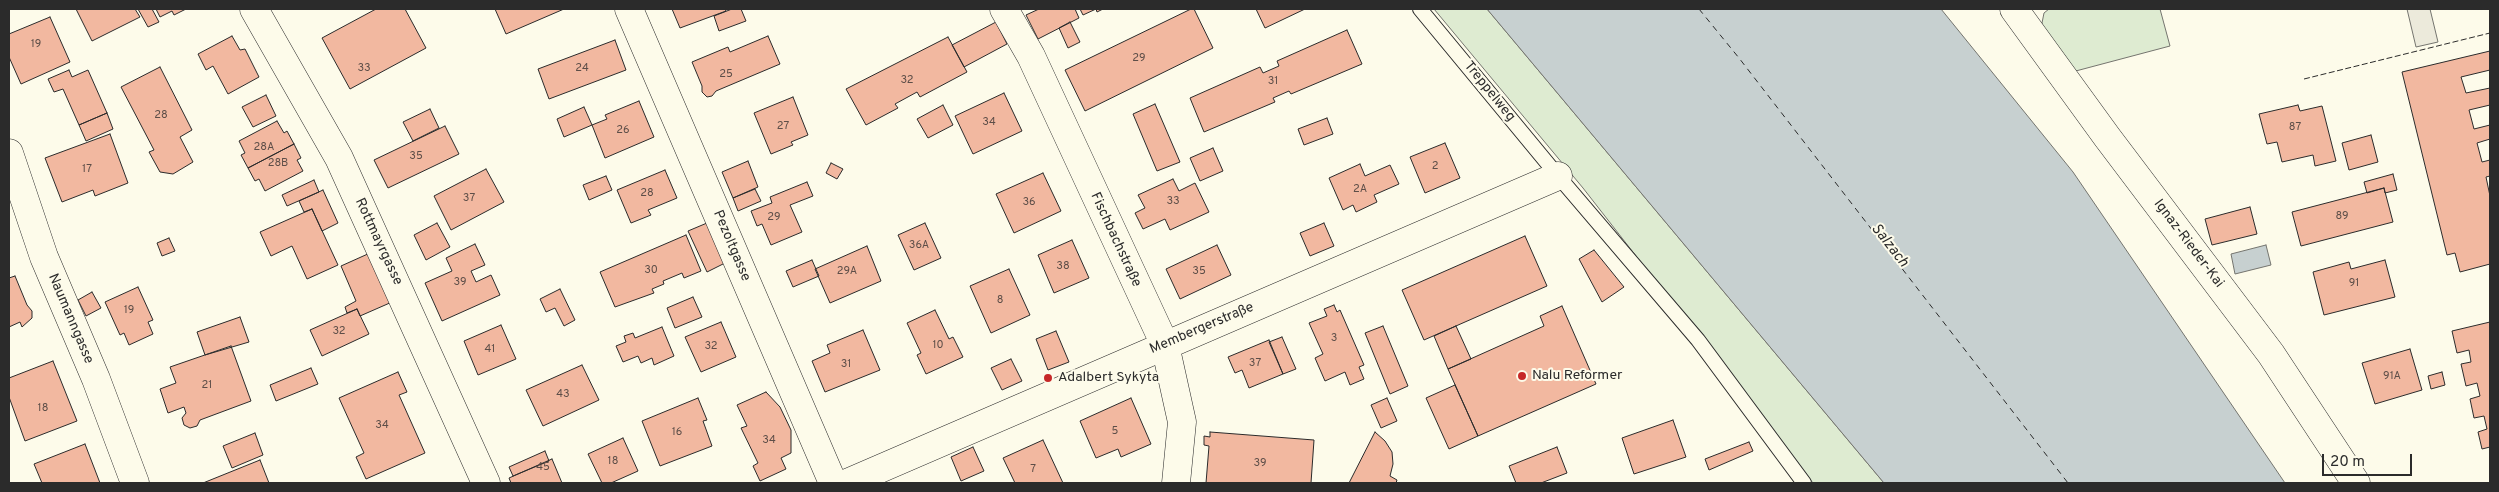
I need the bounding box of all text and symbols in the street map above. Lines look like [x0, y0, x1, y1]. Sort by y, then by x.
house number: 19 [31, 38, 41, 52]
house number: 29 [1132, 52, 1146, 66]
street label: Treppelweg [1460, 59, 1518, 125]
house number: 33 [357, 62, 371, 76]
house number: 24 [575, 62, 589, 76]
house number: 25 [719, 68, 733, 82]
house number: 32 [900, 74, 914, 88]
house number: 31 [1268, 75, 1278, 89]
house number: 28 [154, 109, 168, 123]
house number: 34 [982, 116, 996, 130]
house number: 27 [777, 120, 789, 134]
house number: 87 [2289, 121, 2301, 135]
house number: 26 [616, 124, 630, 138]
house number: 28A [254, 141, 274, 155]
house number: 35 [409, 150, 423, 164]
house number: 28B [268, 157, 288, 171]
house number: 2 [1432, 160, 1438, 174]
house number: 17 [82, 163, 92, 177]
house number: 2A [1353, 183, 1367, 197]
house number: 28 [640, 187, 654, 201]
street label: Fischbachstraße [1086, 190, 1144, 290]
house number: 37 [463, 192, 475, 206]
house number: 33 [1166, 195, 1180, 209]
street label: Rottmayrgasse [350, 196, 406, 288]
house number: 36 [1022, 196, 1036, 210]
street label: Ignaz-Rieder-Kai [2149, 196, 2227, 292]
street label: Pezoltgasse [708, 208, 754, 284]
house number: 89 [2335, 210, 2349, 224]
house number: 29 [767, 211, 781, 225]
water label: Salzach [1866, 221, 1912, 271]
house number: 36A [909, 239, 929, 253]
house number: 38 [1056, 260, 1070, 274]
house number: 30 [644, 264, 658, 278]
house number: 29A [837, 265, 857, 279]
house number: 35 [1192, 265, 1206, 279]
street label: Naumanngasse [43, 271, 97, 367]
house number: 39 [454, 276, 466, 290]
house number: 91 [2349, 277, 2359, 291]
house number: 8 [997, 294, 1003, 308]
street label: Membergerstraße [1147, 300, 1257, 358]
house number: 19 [124, 304, 134, 318]
house number: 32 [332, 325, 346, 339]
house number: 3 [1331, 332, 1337, 346]
house number: 10 [932, 339, 944, 353]
house number: 32 [704, 340, 718, 354]
house number: 41 [485, 343, 495, 357]
house number: 37 [1249, 357, 1261, 371]
house number: 31 [841, 358, 851, 372]
place label: Nalu Reformer [1532, 368, 1623, 384]
place label: Adalbert Sykyta [1058, 370, 1159, 386]
marker: Nalu Reformer [1516, 370, 1528, 382]
house number: 91A [2383, 370, 2401, 384]
marker: Adalbert Sykyta [1042, 372, 1054, 384]
house number: 21 [202, 379, 212, 393]
house number: 43 [556, 388, 570, 402]
house number: 18 [38, 402, 48, 416]
house number: 34 [375, 419, 389, 433]
house number: 5 [1112, 425, 1118, 439]
house number: 16 [672, 426, 682, 440]
house number: 34 [762, 434, 776, 448]
scale bar [2324, 444, 2414, 476]
text: 20 m [2330, 453, 2365, 472]
house number: 18 [608, 455, 618, 469]
house number: 39 [1254, 457, 1266, 471]
house number: 45 [536, 461, 550, 475]
house number: 7 [1030, 463, 1036, 477]

